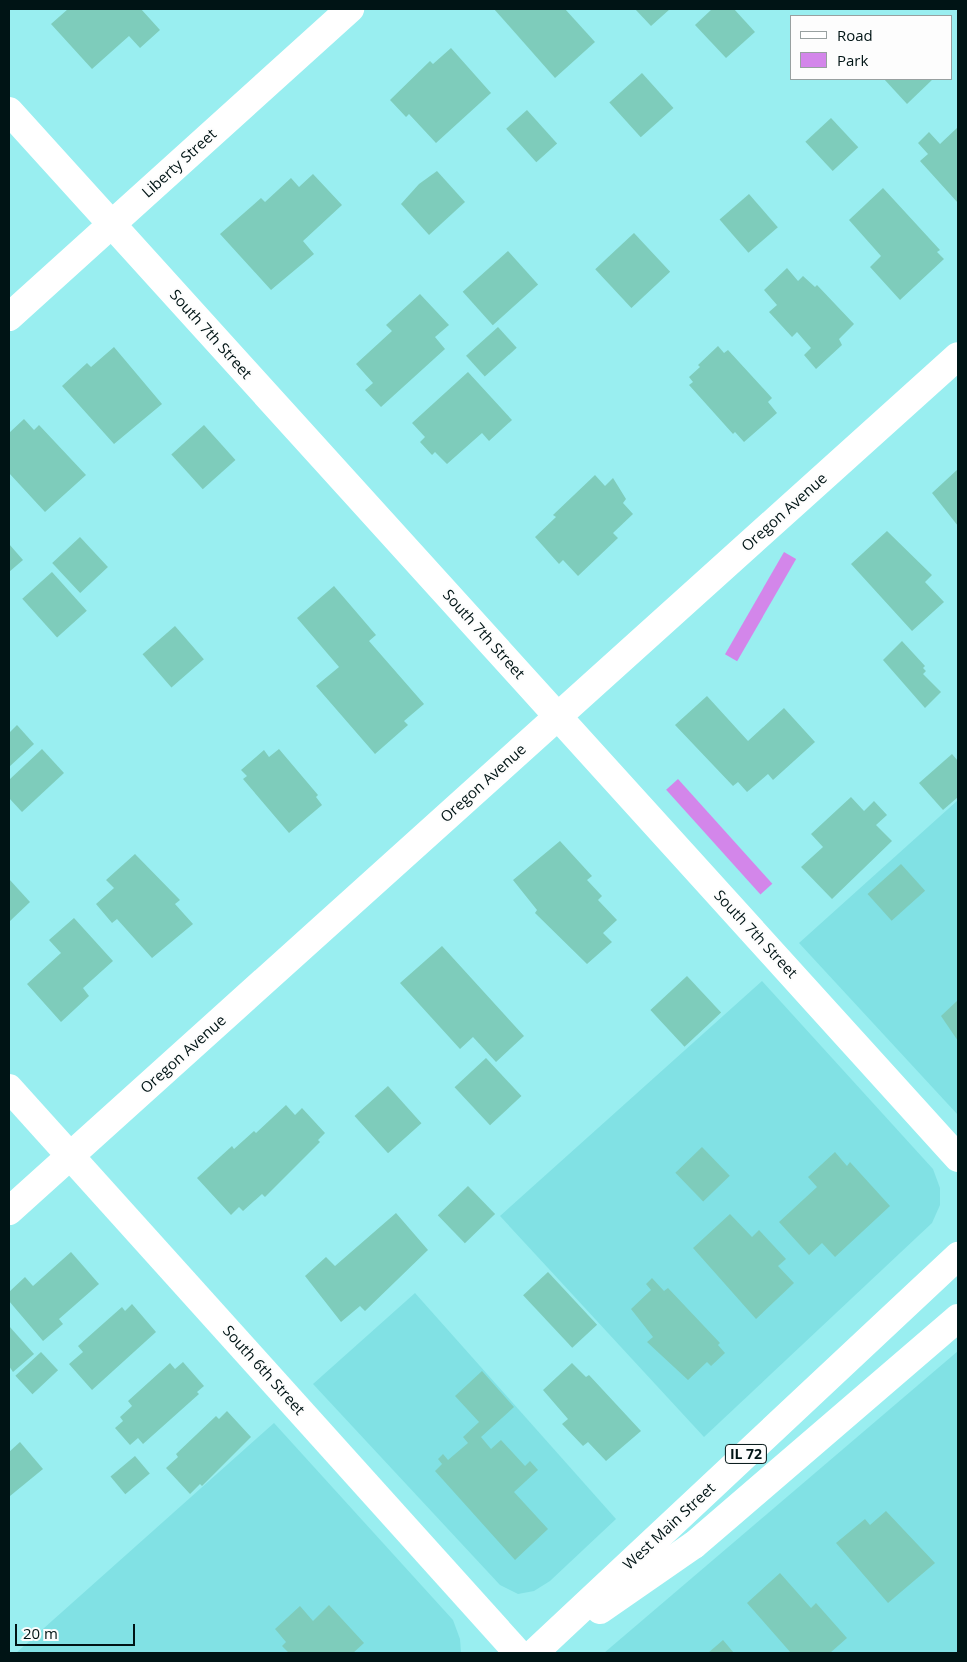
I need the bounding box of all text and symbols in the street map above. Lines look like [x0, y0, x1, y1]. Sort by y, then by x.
legend [790, 15, 952, 80]
text: Road [837, 25, 873, 45]
text: Park [837, 50, 868, 70]
street label: Liberty Street [138, 125, 220, 201]
street label: South 7th Street [166, 286, 256, 382]
street label: Oregon Avenue [738, 469, 830, 555]
street label: South 7th Street [439, 586, 529, 682]
street label: Oregon Avenue [437, 740, 529, 826]
street label: South 7th Street [711, 886, 801, 982]
street label: Oregon Avenue [137, 1011, 229, 1097]
street label: South 6th Street [219, 1322, 309, 1418]
road number: IL 72 [725, 1442, 767, 1466]
street label: West Main Street [619, 1479, 719, 1573]
scale bar [18, 1614, 138, 1646]
text: 20 m [23, 1623, 58, 1643]

